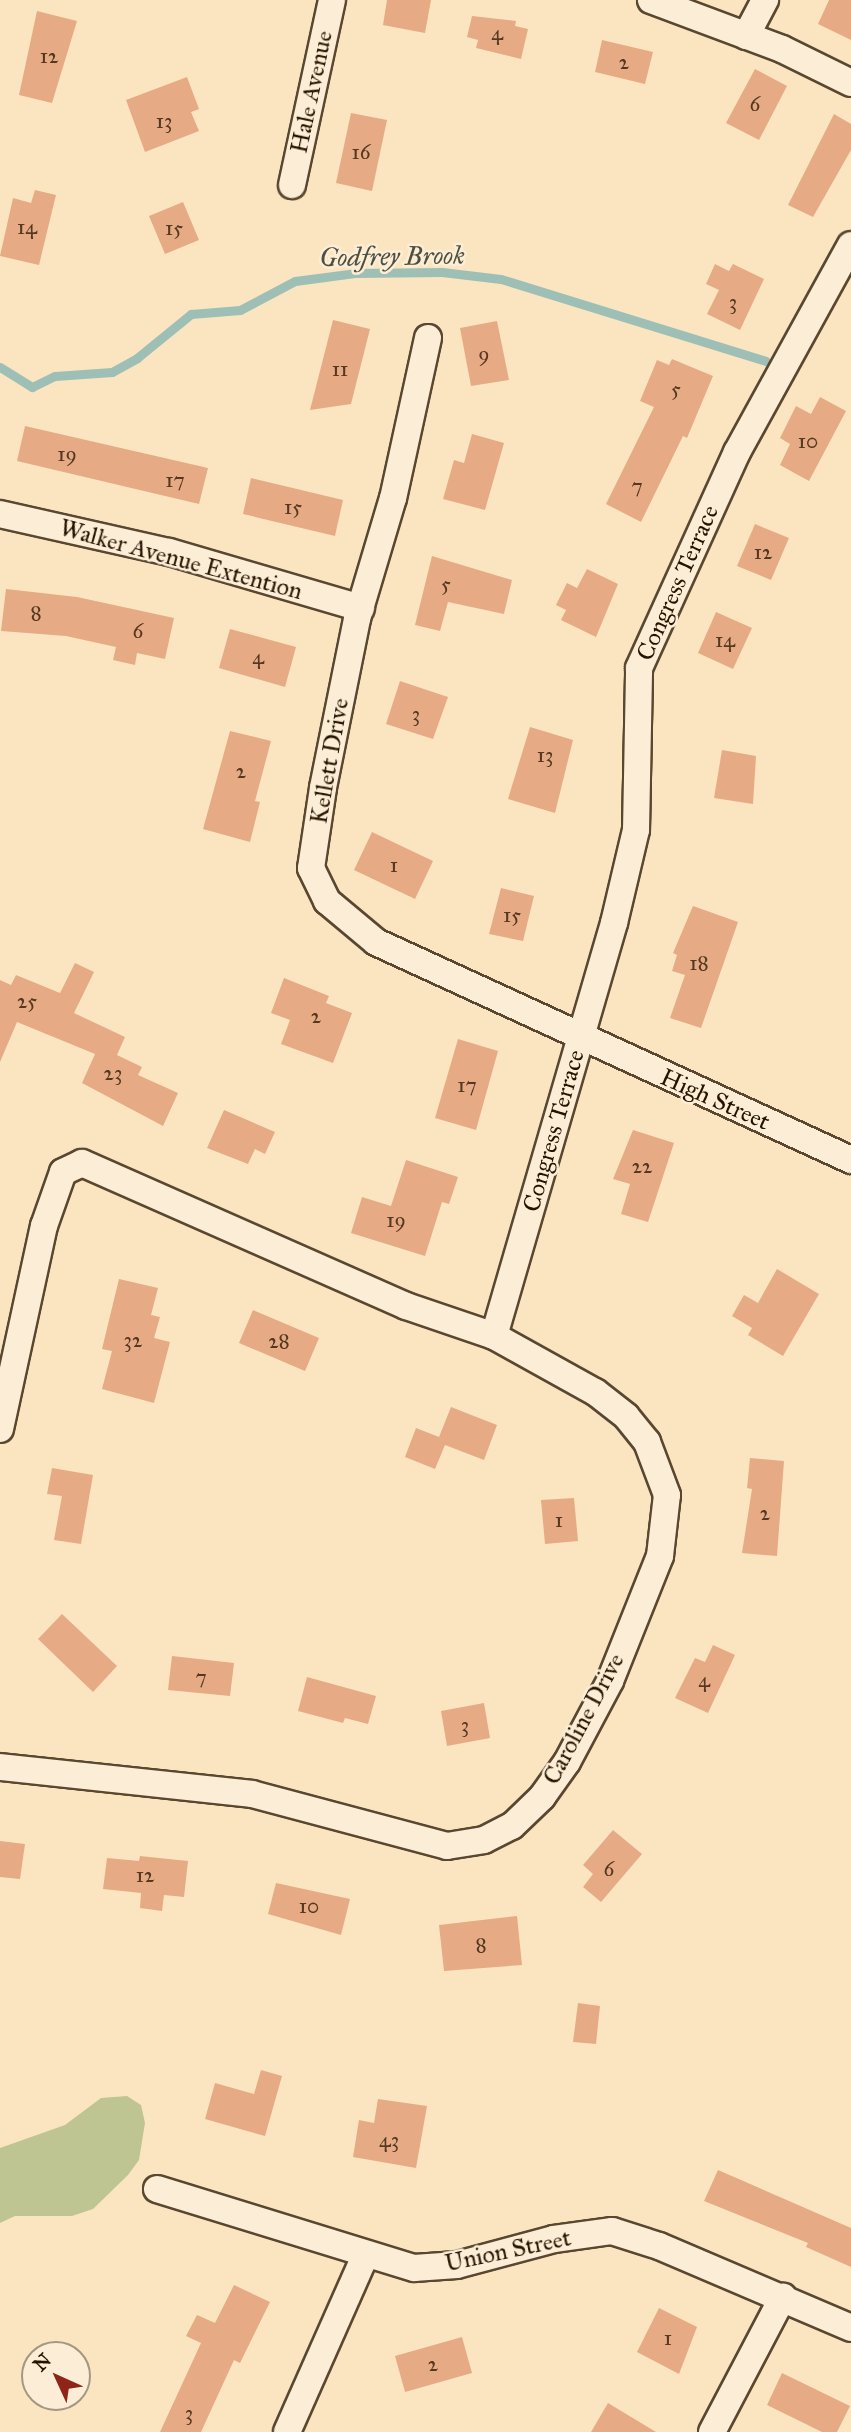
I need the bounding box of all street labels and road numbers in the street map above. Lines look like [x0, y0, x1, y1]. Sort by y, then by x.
street label: Hale Avenue [285, 28, 339, 156]
street label: Congress Terrace [631, 501, 725, 665]
street label: Walker Avenue Extention [57, 514, 305, 606]
street label: Kellett Drive [305, 696, 355, 826]
street label: Congress Terrace [517, 1047, 591, 1215]
street label: High Street [656, 1063, 774, 1137]
street label: Caroline Drive [537, 1649, 631, 1789]
street label: Union Street [442, 2224, 574, 2278]

